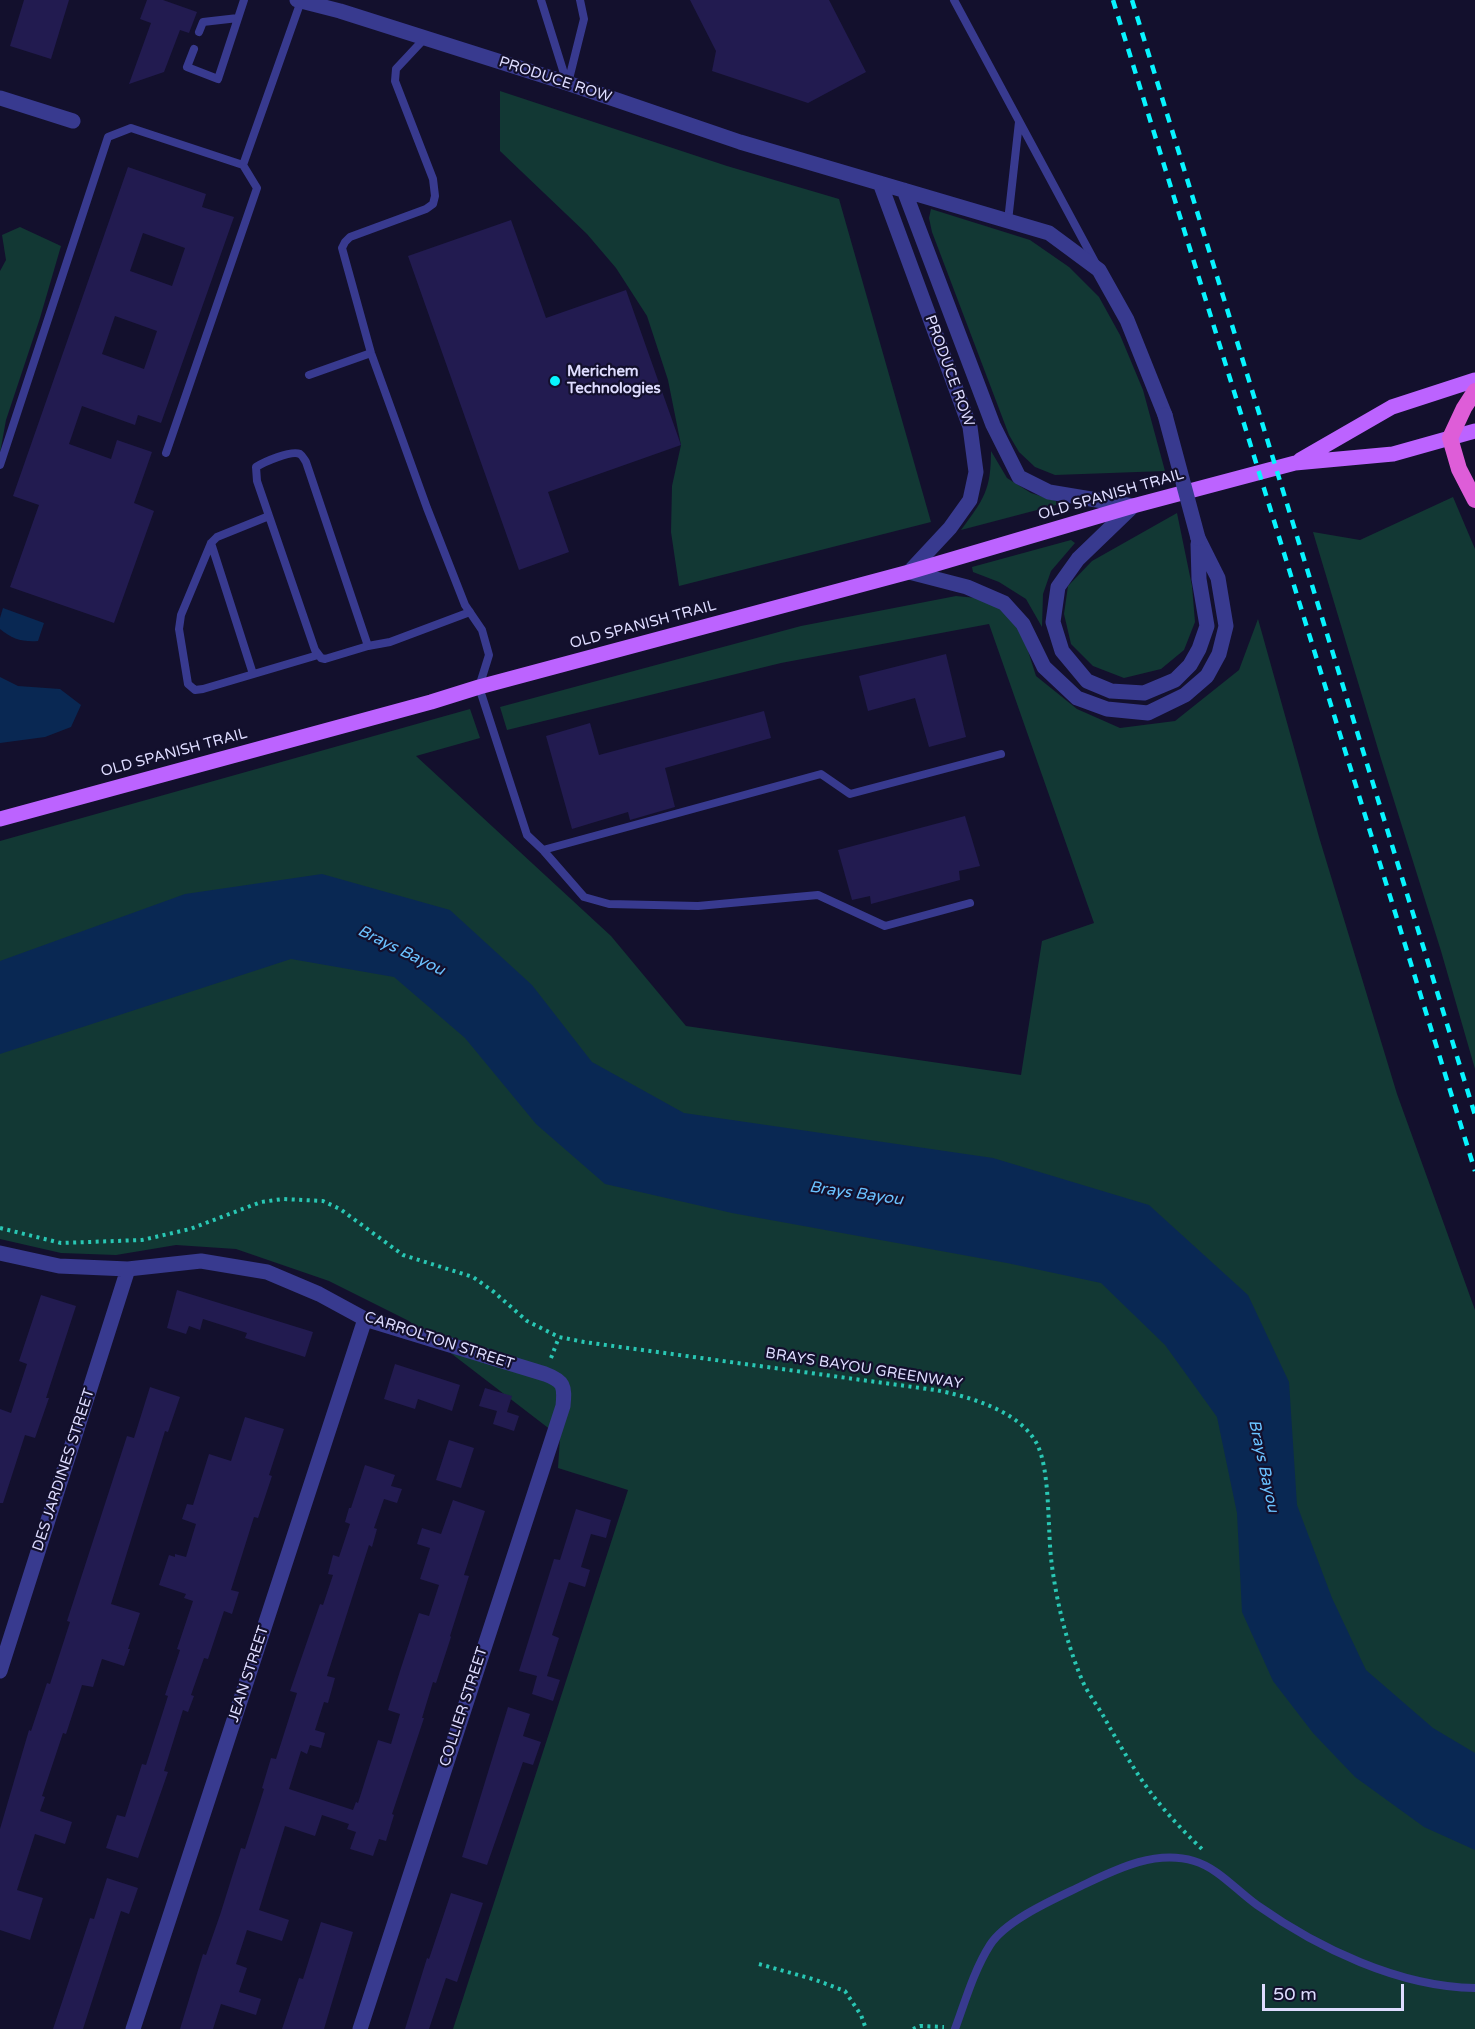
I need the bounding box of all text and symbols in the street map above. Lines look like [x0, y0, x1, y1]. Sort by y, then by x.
street label: PRODUCE ROW [496, 53, 614, 107]
street label: PRODUCE ROW [920, 313, 978, 429]
place label: Merichem Technologies [567, 363, 661, 398]
marker: Merichem Technologies [548, 374, 562, 388]
street label: OLD SPANISH TRAIL [1036, 466, 1186, 524]
street label: OLD SPANISH TRAIL [568, 597, 718, 653]
street label: OLD SPANISH TRAIL [99, 725, 249, 781]
water label: Brays Bayou [354, 922, 448, 980]
water label: Brays Bayou [808, 1178, 904, 1210]
street label: CARROLTON STREET [362, 1308, 516, 1374]
street label: BRAYS BAYOU GREENWAY [764, 1345, 964, 1393]
street label: DES JARDINES STREET [29, 1386, 99, 1554]
water label: Brays Bayou [1244, 1418, 1282, 1514]
street label: JEAN STREET [225, 1623, 273, 1725]
street label: COLLIER STREET [436, 1645, 492, 1769]
scale bar [1265, 1972, 1408, 2010]
text: 50 m [1273, 1983, 1317, 2005]

